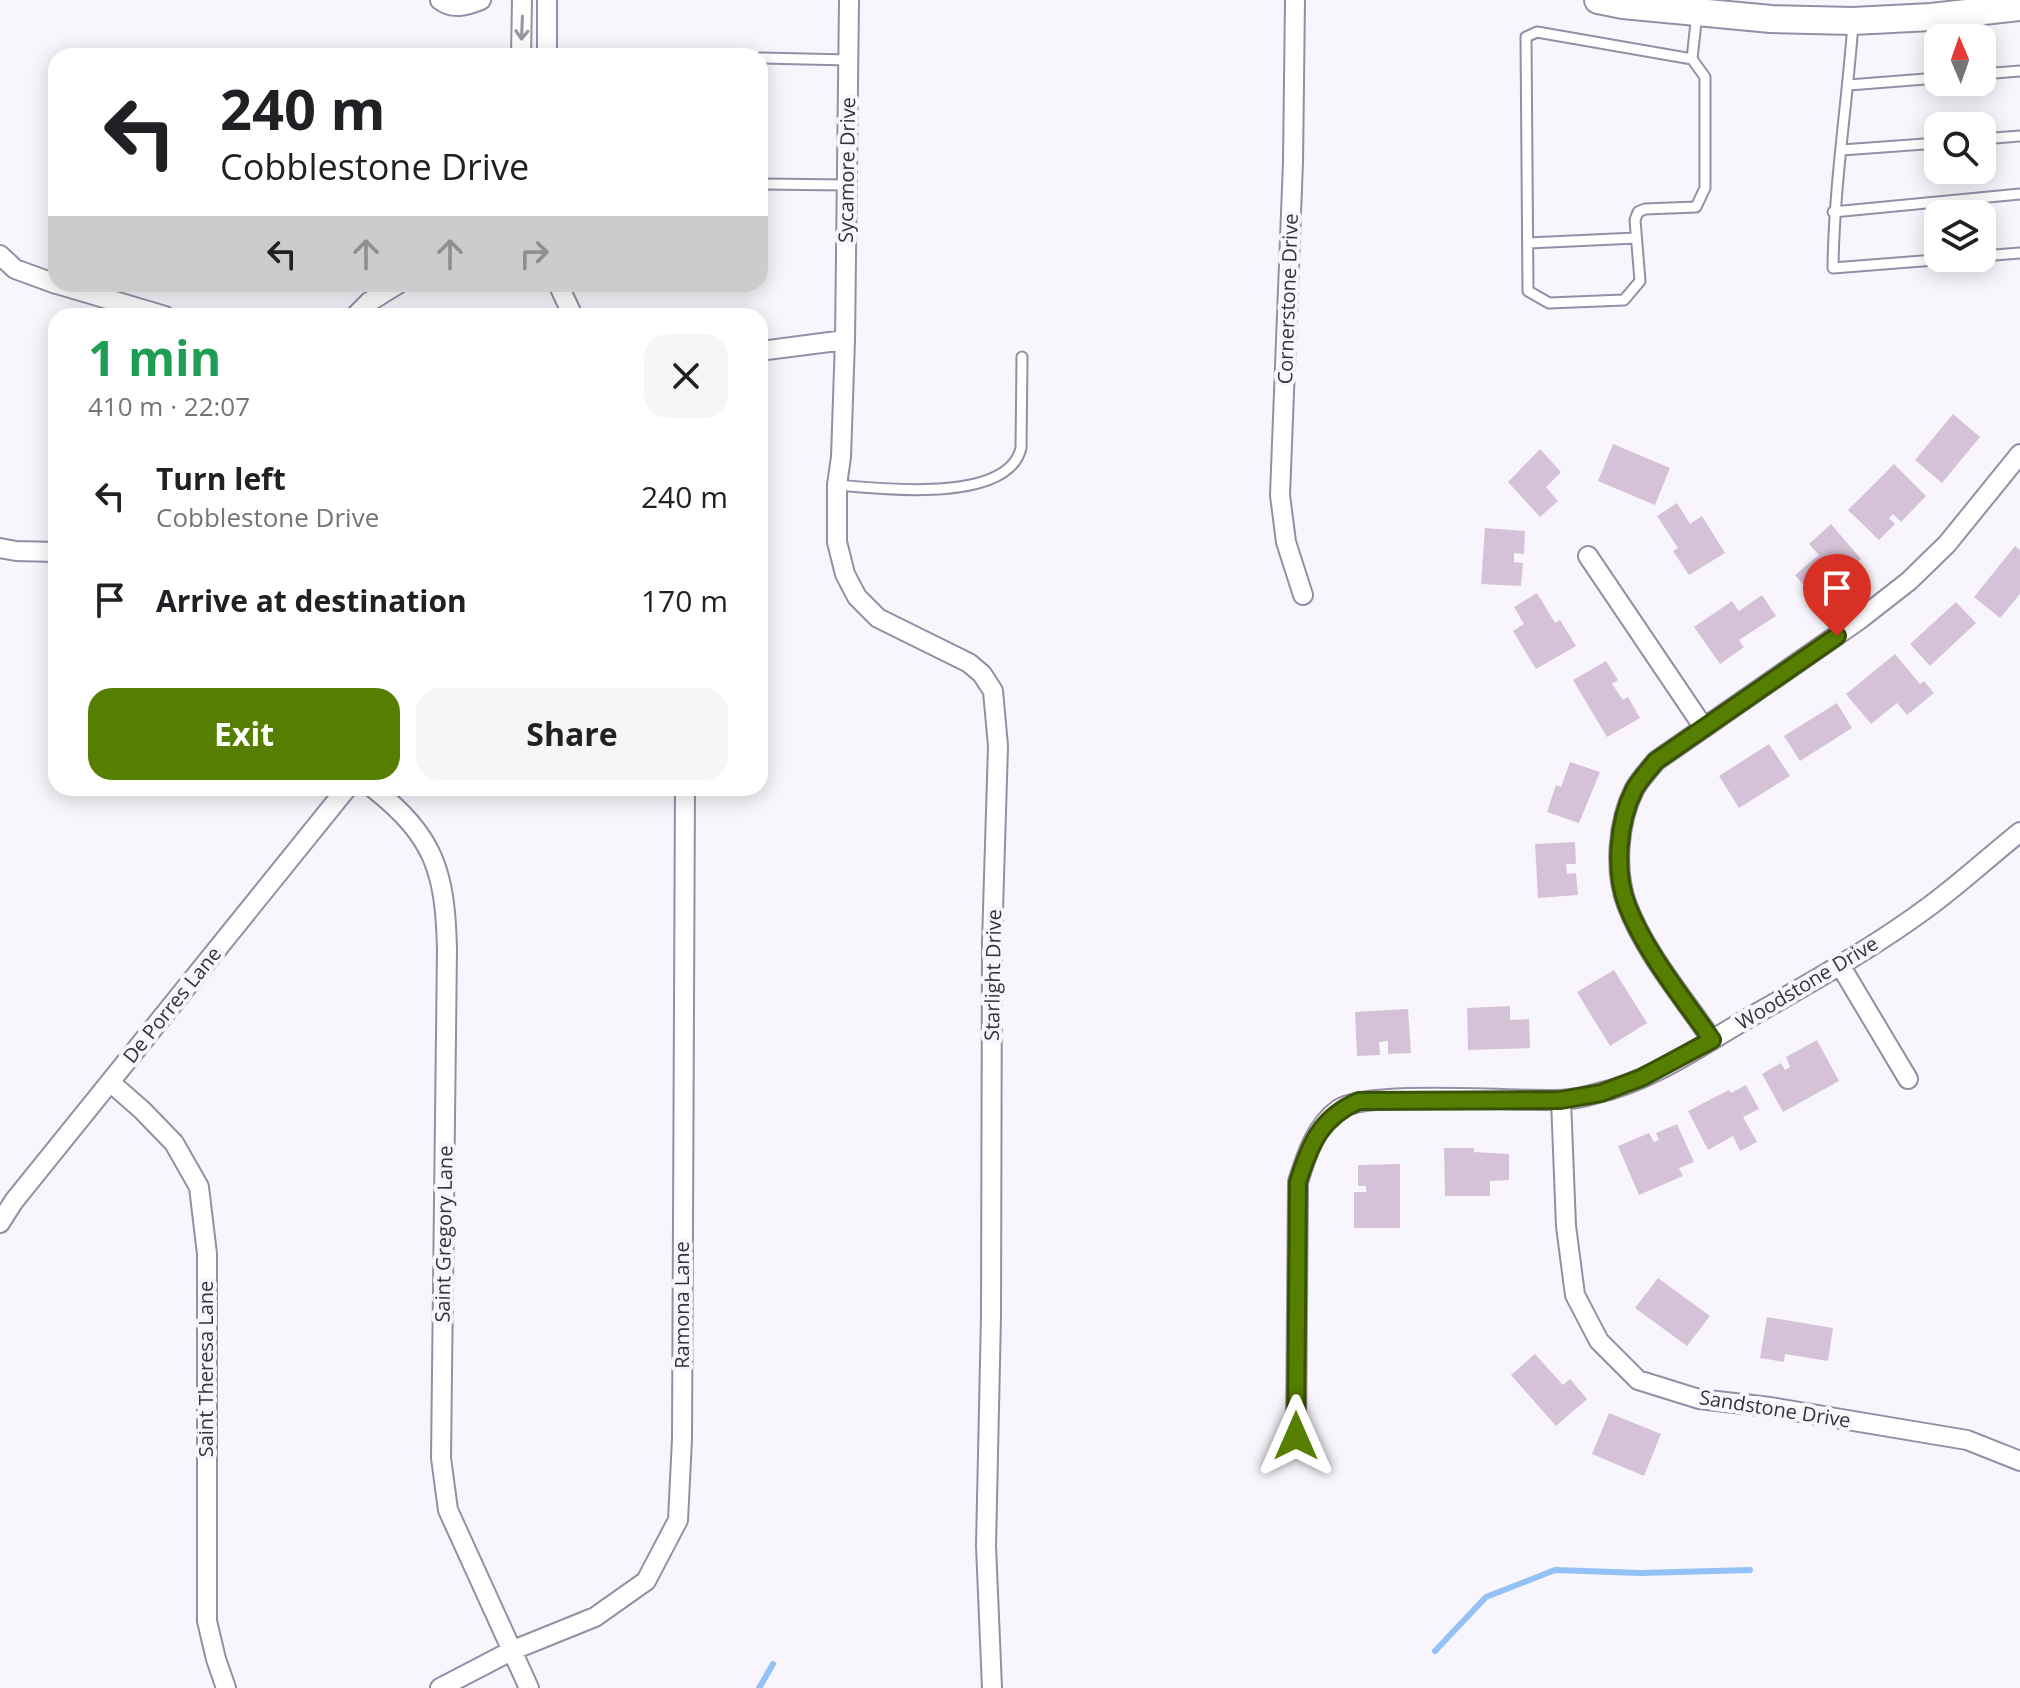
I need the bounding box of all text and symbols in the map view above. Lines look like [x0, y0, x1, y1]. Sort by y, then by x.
one-way arrow [514, 14, 529, 41]
north arrow [1924, 24, 1996, 96]
map controls [1924, 24, 1996, 272]
text: 240 m [220, 70, 386, 146]
icon: left [88, 80, 192, 184]
street label: Sycamore Drive [832, 97, 861, 243]
button: search [1924, 112, 1996, 184]
text: Cobblestone Drive [220, 142, 529, 191]
button: layers [1924, 200, 1996, 272]
street label: Cornerstone Drive [1271, 213, 1304, 385]
icon: left [260, 232, 304, 276]
icon: ahead [344, 232, 388, 276]
icon: ahead [428, 232, 472, 276]
icon: right [512, 232, 556, 276]
text: 1 min [88, 325, 221, 390]
button: close [644, 334, 728, 418]
text: 410 m · 22:07 [88, 388, 250, 424]
text: Turn left [156, 458, 286, 499]
icon: left [88, 474, 132, 518]
text: 240 m [641, 476, 728, 517]
text: Cobblestone Drive [156, 499, 379, 535]
pin [1803, 554, 1871, 636]
icon: arrive [1815, 566, 1859, 610]
icon: arrive [88, 578, 132, 622]
text: Arrive at destination [156, 580, 467, 621]
text: 170 m [641, 580, 728, 621]
button: Exit [88, 688, 400, 780]
button: Share [416, 688, 728, 780]
street label: Starlight Drive [978, 909, 1007, 1041]
street label: Woodstone Drive [1731, 930, 1883, 1036]
street label: De Porres Lane [116, 941, 227, 1068]
street label: Saint Gregory Lane [428, 1145, 459, 1323]
street label: Ramona Lane [668, 1241, 695, 1369]
street label: Saint Theresa Lane [192, 1281, 219, 1457]
street label: Sandstone Drive [1697, 1383, 1853, 1434]
position arrow [1254, 1394, 1338, 1478]

